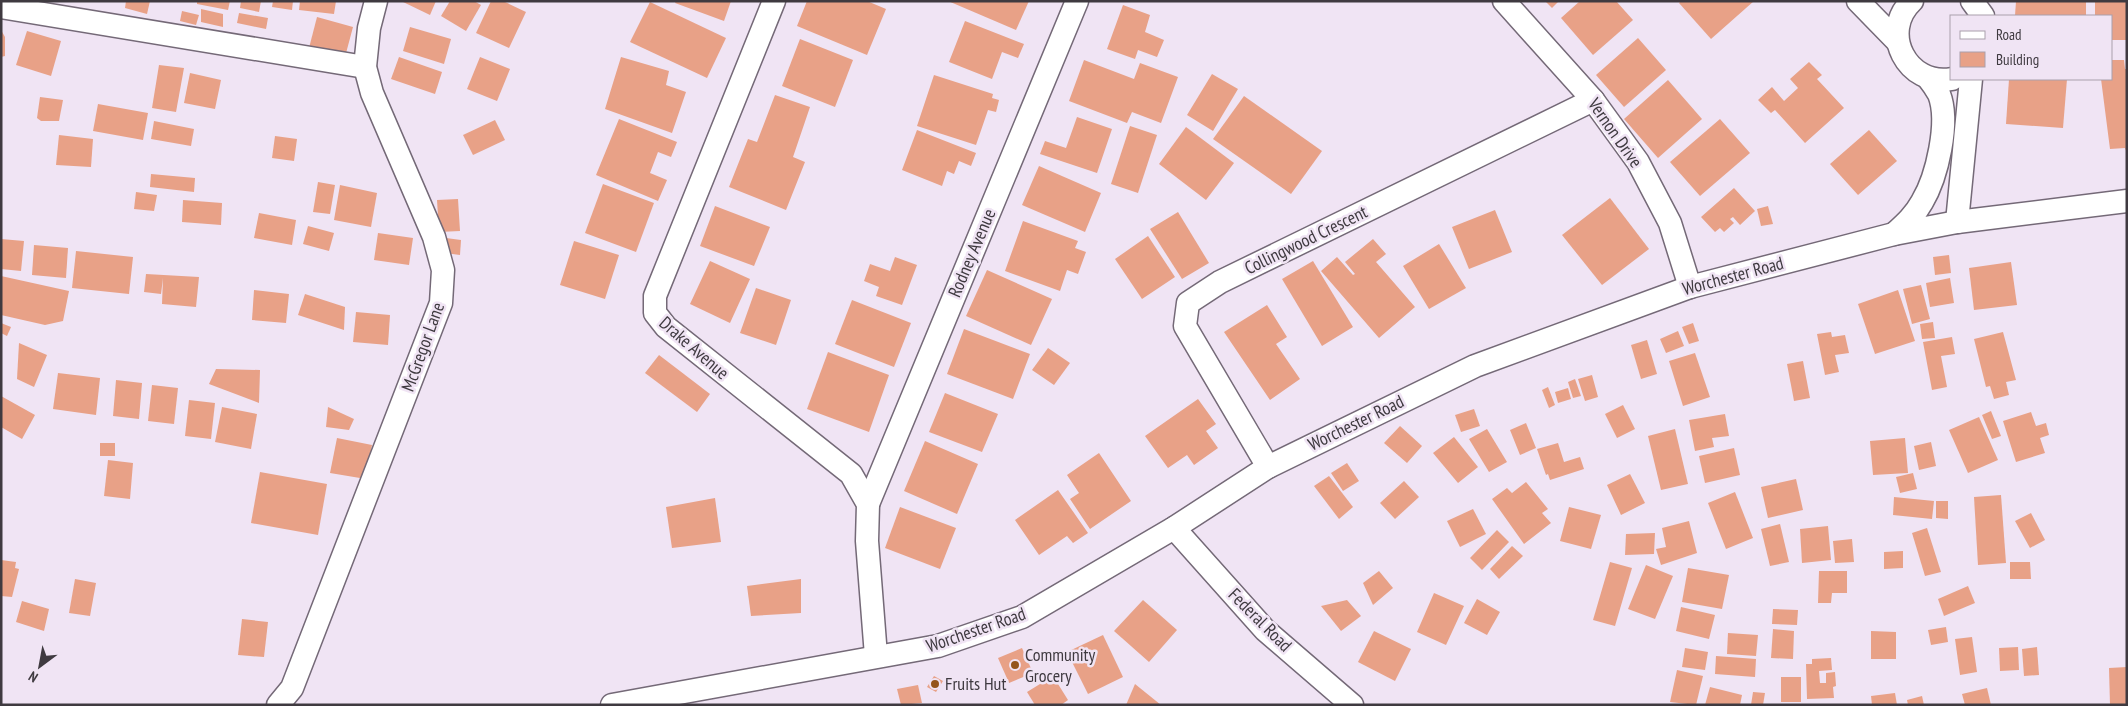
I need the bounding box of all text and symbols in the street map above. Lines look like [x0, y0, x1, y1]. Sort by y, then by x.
legend [1950, 15, 2113, 80]
text: Road [1996, 25, 2022, 44]
text: Building [1996, 50, 2039, 69]
street label: Vernon Drive [1582, 93, 1648, 172]
street label: Collingwood Crescent [1241, 200, 1371, 279]
street label: Rodney Avenue [943, 205, 1000, 300]
street label: Worchester Road [1680, 251, 1786, 300]
street label: McGregor Lane [396, 299, 449, 394]
street label: Drake Avenue [655, 311, 734, 384]
street label: Worchester Road [1304, 389, 1407, 456]
street label: Federal Road [1224, 583, 1297, 656]
street label: Worchester Road [923, 602, 1029, 657]
north arrow [15, 641, 65, 691]
place label: Community Grocery [1025, 643, 1095, 687]
marker: Community Grocery [1009, 659, 1021, 671]
text: N [25, 667, 41, 687]
place label: Fruits Hut [945, 672, 1006, 695]
marker: Fruits Hut [929, 678, 941, 690]

